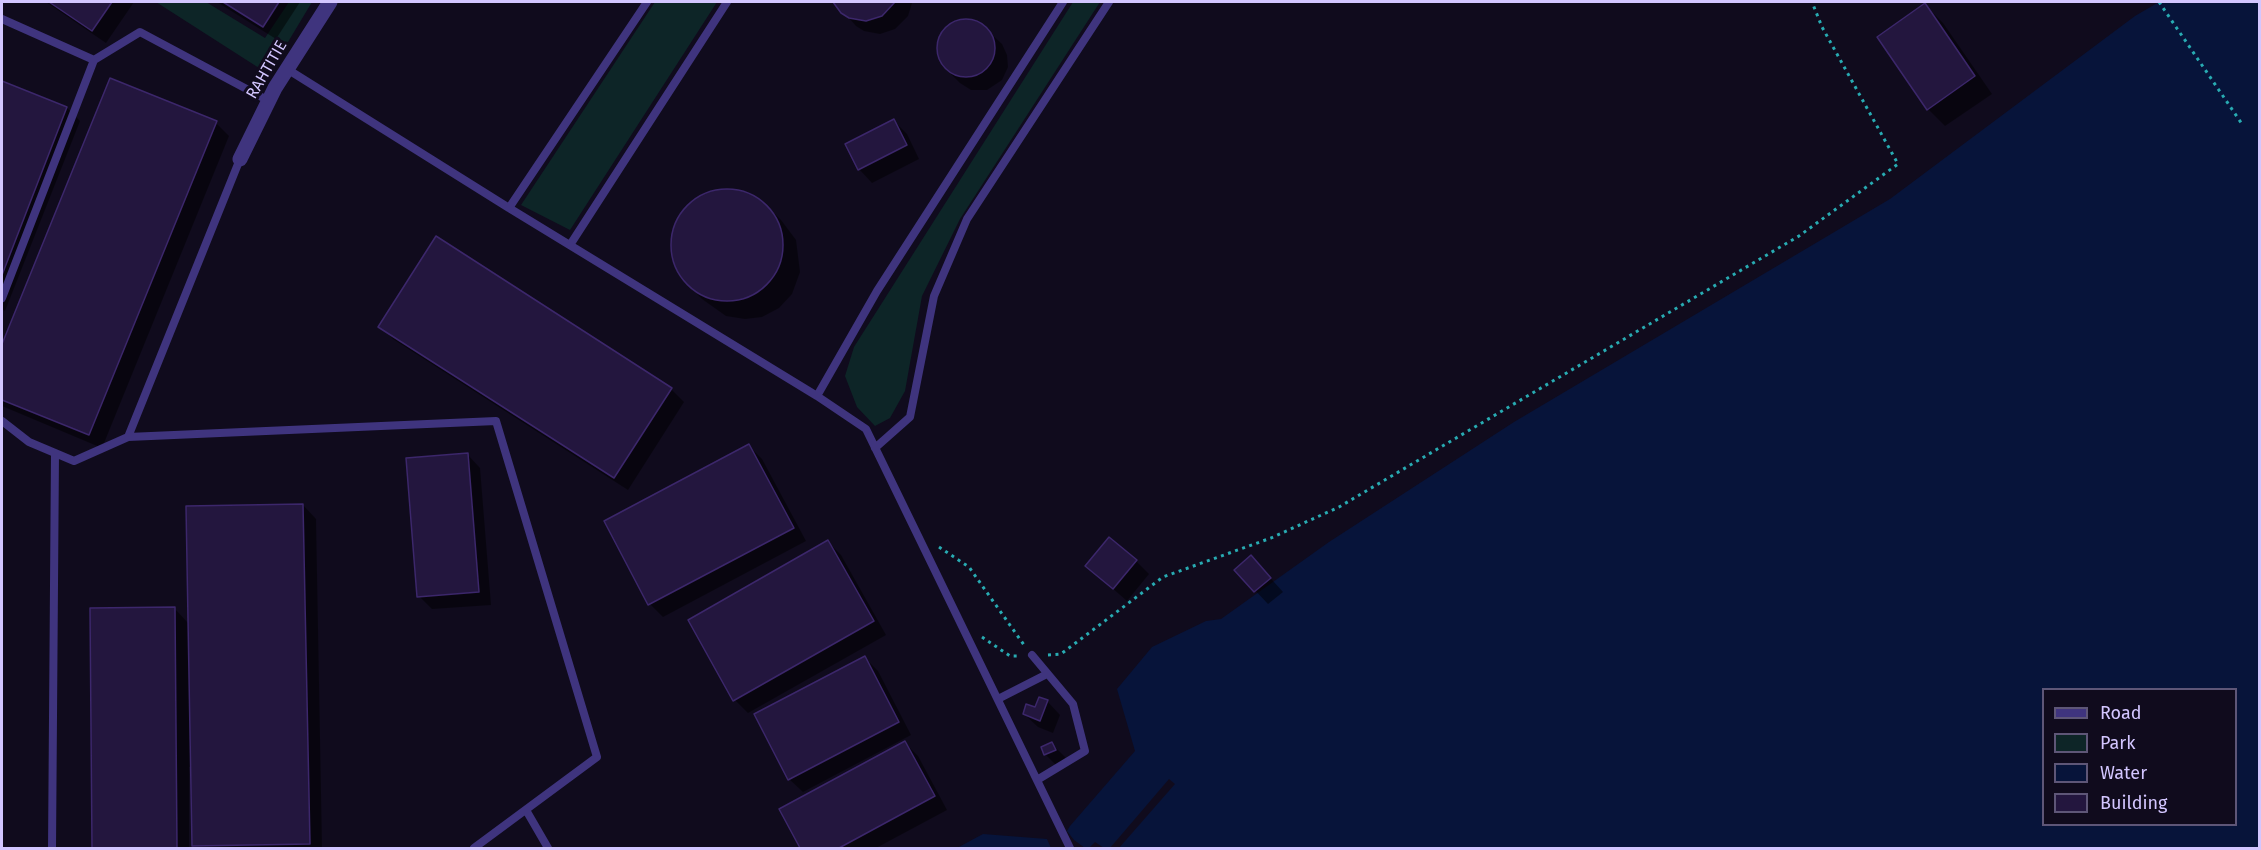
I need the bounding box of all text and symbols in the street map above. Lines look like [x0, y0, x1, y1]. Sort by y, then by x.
street label: RAHTITIE [243, 37, 291, 103]
legend [2042, 688, 2237, 826]
text: Road [2100, 702, 2142, 724]
text: Park [2100, 732, 2135, 754]
text: Water [2100, 762, 2147, 784]
text: Building [2100, 792, 2167, 814]

